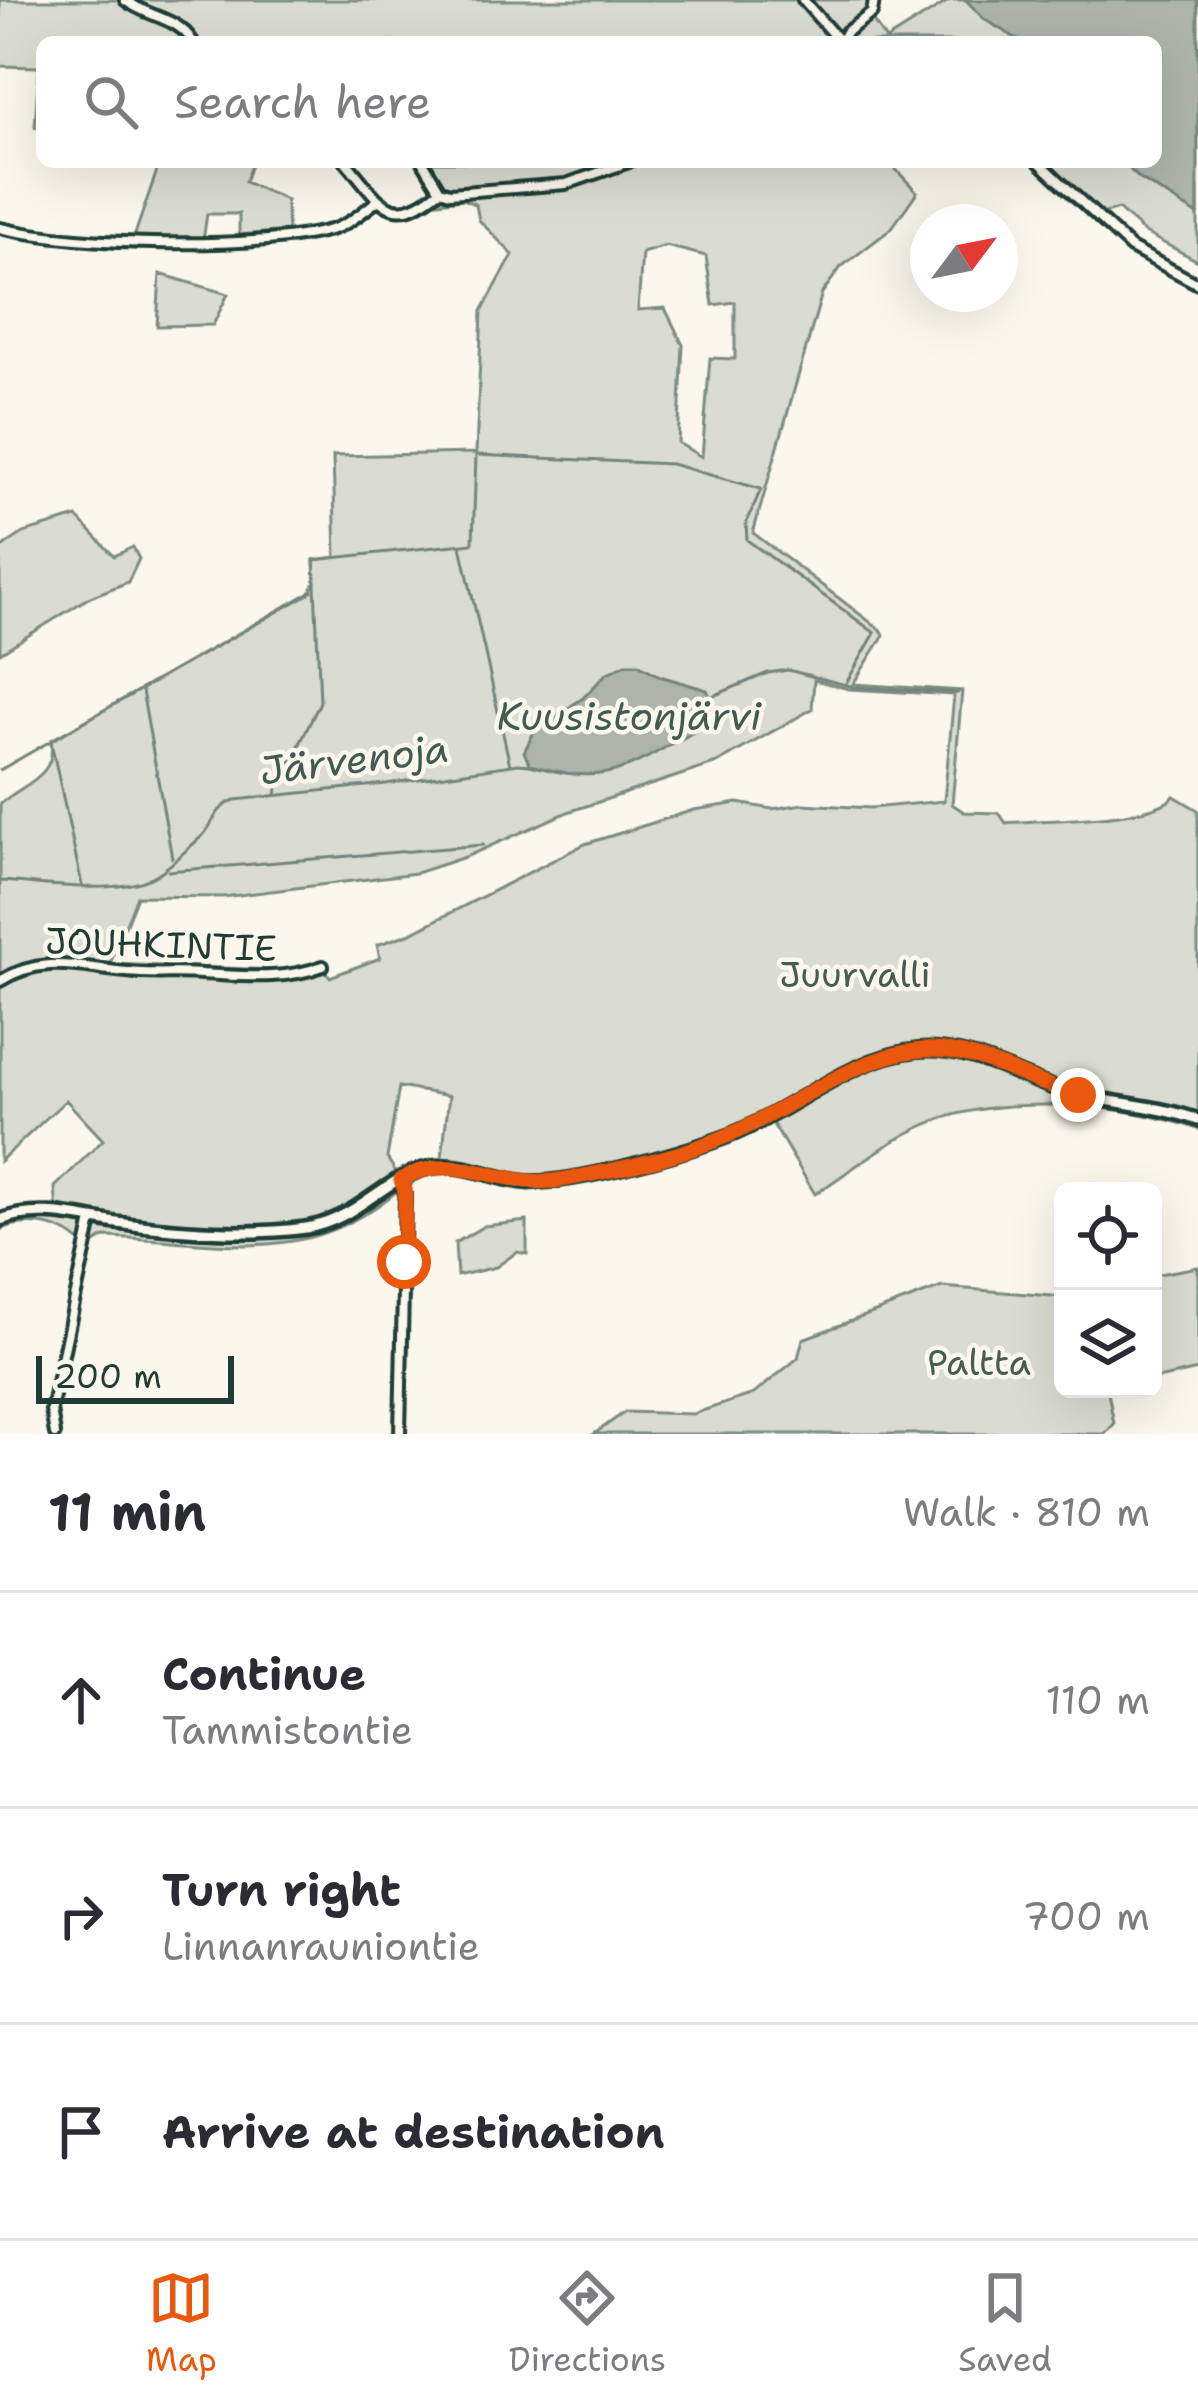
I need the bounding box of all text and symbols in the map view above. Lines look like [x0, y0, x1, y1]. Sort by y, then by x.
search box [36, 36, 1162, 168]
icon: search [78, 69, 144, 135]
text: Search here [174, 72, 431, 132]
north arrow [910, 204, 1018, 312]
water label: Kuusistonjärvi [497, 690, 762, 742]
water label: Järvenoja [257, 722, 451, 796]
street label: JOUHKINTIE [44, 916, 278, 973]
park label: Juurvalli [779, 950, 931, 999]
route end [1051, 1068, 1105, 1122]
map controls [1054, 1182, 1162, 1398]
button: locate [1054, 1182, 1162, 1290]
route start [377, 1235, 431, 1289]
button: layers [1054, 1290, 1162, 1398]
park label: Paltta [927, 1338, 1031, 1387]
scale bar [36, 1350, 234, 1403]
text: 200 m [54, 1354, 162, 1399]
text: 11 min [48, 1478, 206, 1546]
text: Walk · 810 m [903, 1486, 1150, 1538]
text: Continue [162, 1644, 366, 1704]
icon: ahead [48, 1667, 114, 1733]
text: 110 m [1046, 1674, 1150, 1726]
text: Tammistontie [162, 1704, 413, 1756]
text: Turn right [162, 1860, 401, 1920]
icon: right [48, 1883, 114, 1949]
text: 700 m [1022, 1890, 1150, 1942]
text: Linnanrauniontie [162, 1920, 480, 1972]
icon: arrive [48, 2099, 114, 2165]
text: Arrive at destination [162, 2102, 665, 2162]
tab: Map [146, 2265, 217, 2382]
tab: Directions [509, 2265, 666, 2382]
tab: Saved [958, 2265, 1052, 2382]

